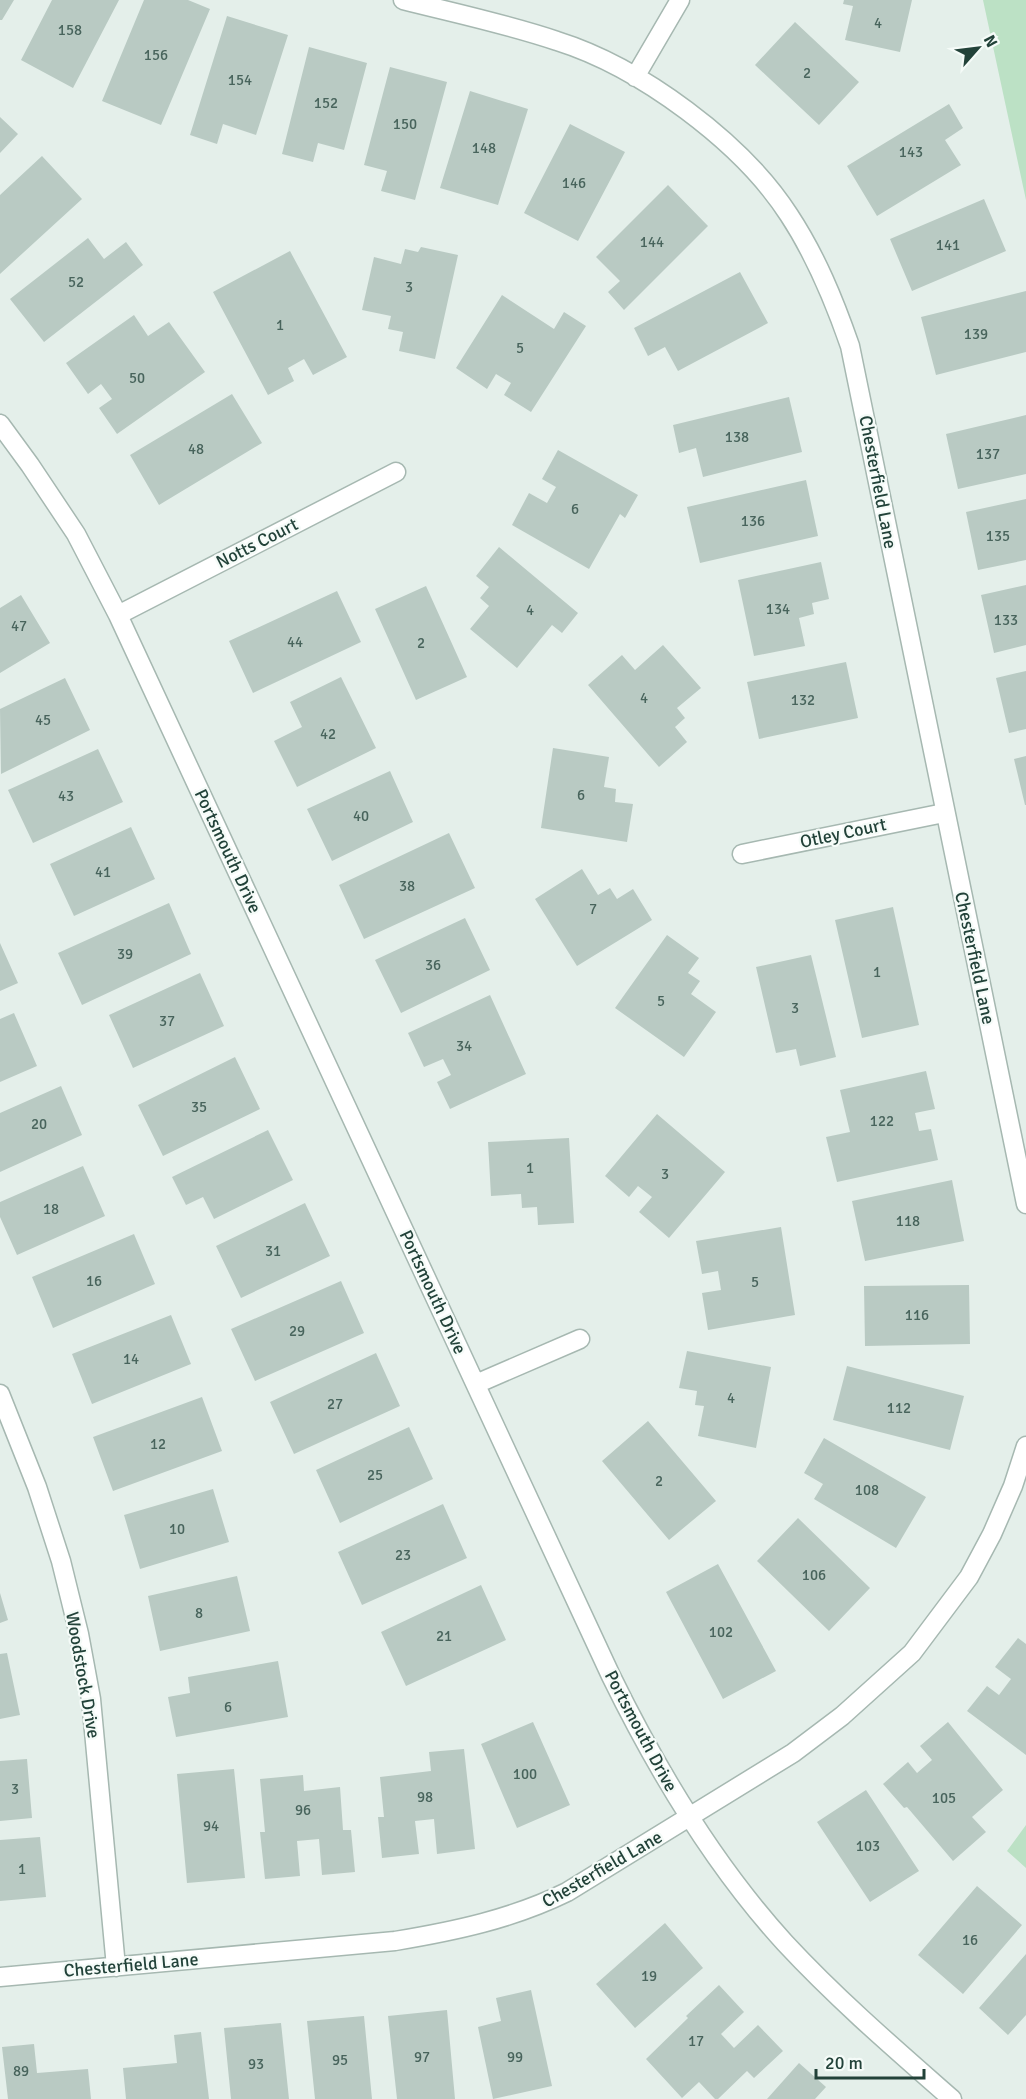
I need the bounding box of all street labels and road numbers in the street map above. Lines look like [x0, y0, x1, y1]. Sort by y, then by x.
street label: Chesterfield Lane [854, 414, 902, 550]
street label: Notts Court [212, 513, 302, 573]
street label: Portsmouth Drive [190, 786, 266, 916]
street label: Otley Court [798, 813, 888, 853]
street label: Chesterfield Lane [950, 890, 1000, 1026]
street label: Portsmouth Drive [395, 1227, 471, 1357]
street label: Woodstock Drive [61, 1610, 105, 1740]
street label: Portsmouth Drive [600, 1667, 682, 1795]
street label: Chesterfield Lane [538, 1826, 666, 1912]
street label: Chesterfield Lane [63, 1948, 199, 1982]

